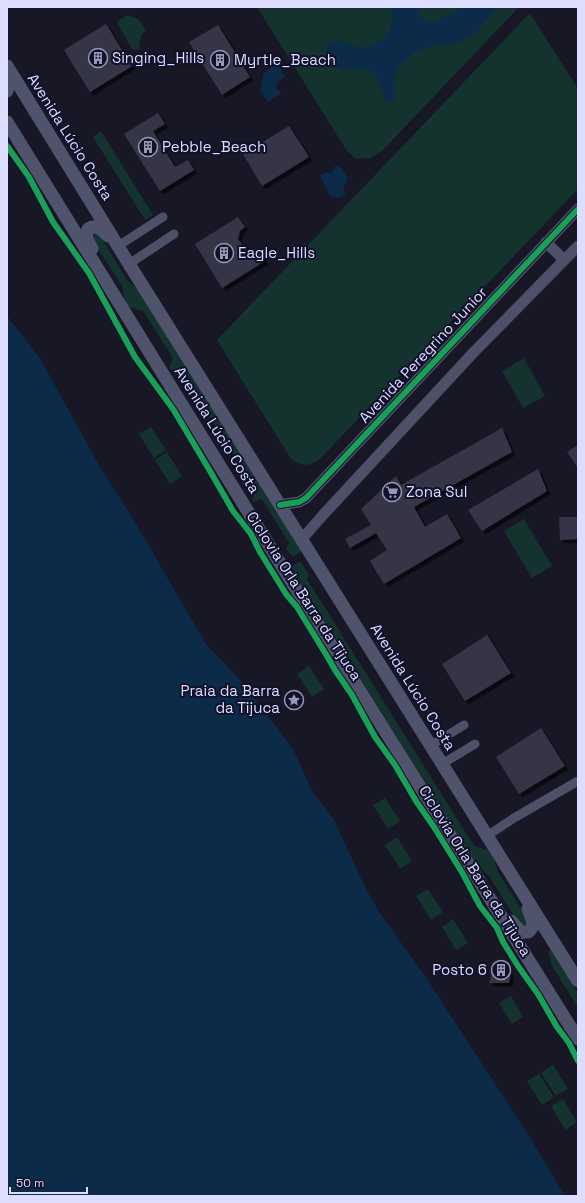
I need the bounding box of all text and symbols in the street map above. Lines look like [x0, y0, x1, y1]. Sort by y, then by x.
building icon: Singing_Hills [87, 47, 109, 69]
place label: Singing_Hills [112, 48, 204, 67]
building icon: Myrtle_Beach [209, 49, 231, 71]
place label: Myrtle_Beach [234, 50, 336, 69]
street label: Avenida Lúcio Costa [24, 70, 117, 204]
building icon: Pebble_Beach [137, 136, 159, 158]
place label: Pebble_Beach [162, 137, 266, 156]
building icon: Eagle_Hills [213, 242, 235, 264]
place label: Eagle_Hills [238, 243, 315, 262]
street label: Avenida Peregrino Junior [354, 282, 491, 427]
street label: Avenida Lúcio Costa [171, 363, 264, 497]
supermarket icon: Zona Sul [381, 481, 403, 503]
place label: Zona Sul [406, 482, 467, 501]
street label: Ciclovia Orla Barra da Tijuca [243, 508, 366, 684]
street label: Avenida Lúcio Costa [367, 620, 460, 754]
place label: Praia da Barra da Tijuca [180, 681, 280, 717]
place icon: Praia da Barra da Tijuca [283, 689, 305, 711]
street label: Ciclovia Orla Barra da Tijuca [415, 782, 536, 960]
building icon: Posto 6 [490, 959, 512, 981]
place label: Posto 6 [432, 960, 487, 979]
scale bar [10, 1169, 87, 1195]
text: 50 m [16, 1175, 44, 1191]

